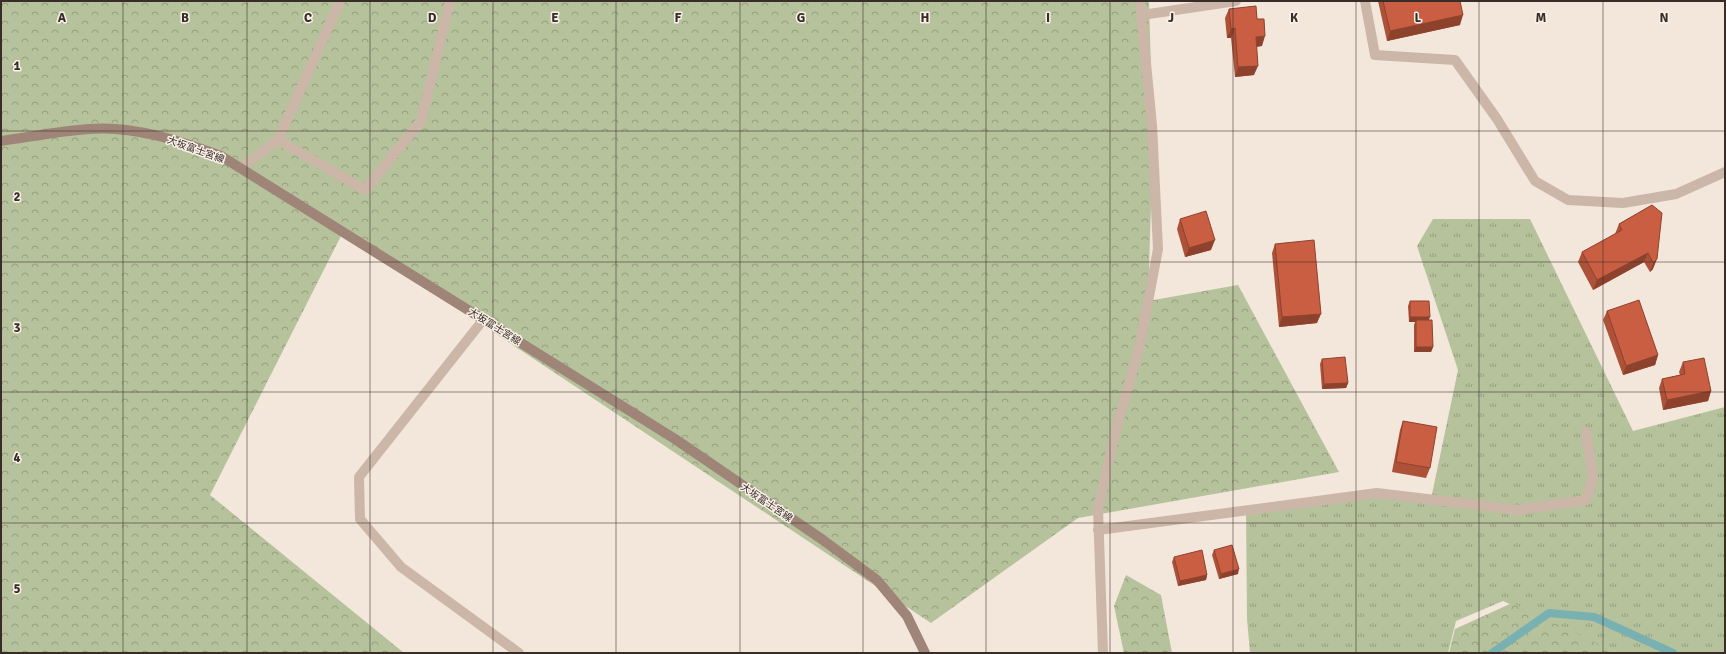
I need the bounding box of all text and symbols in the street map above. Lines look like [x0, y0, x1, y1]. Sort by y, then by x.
text: A [58, 10, 67, 26]
text: B [181, 10, 189, 26]
text: C [304, 10, 312, 26]
text: D [428, 10, 437, 26]
text: E [551, 10, 559, 26]
text: F [675, 10, 682, 26]
text: G [797, 10, 805, 26]
text: H [921, 10, 929, 26]
text: I [1046, 10, 1050, 26]
text: J [1168, 10, 1174, 26]
text: K [1290, 10, 1298, 26]
text: L [1415, 10, 1422, 26]
text: M [1536, 10, 1547, 26]
text: N [1659, 10, 1669, 26]
text: 1 [13, 58, 21, 74]
street label: 大坂富士宮線 [165, 134, 226, 166]
text: 2 [13, 189, 21, 205]
street label: 大坂富士宮線 [466, 306, 523, 348]
text: 3 [13, 320, 21, 336]
text: 4 [13, 450, 21, 466]
street label: 大坂富士宮線 [738, 481, 795, 525]
text: 5 [13, 581, 21, 597]

